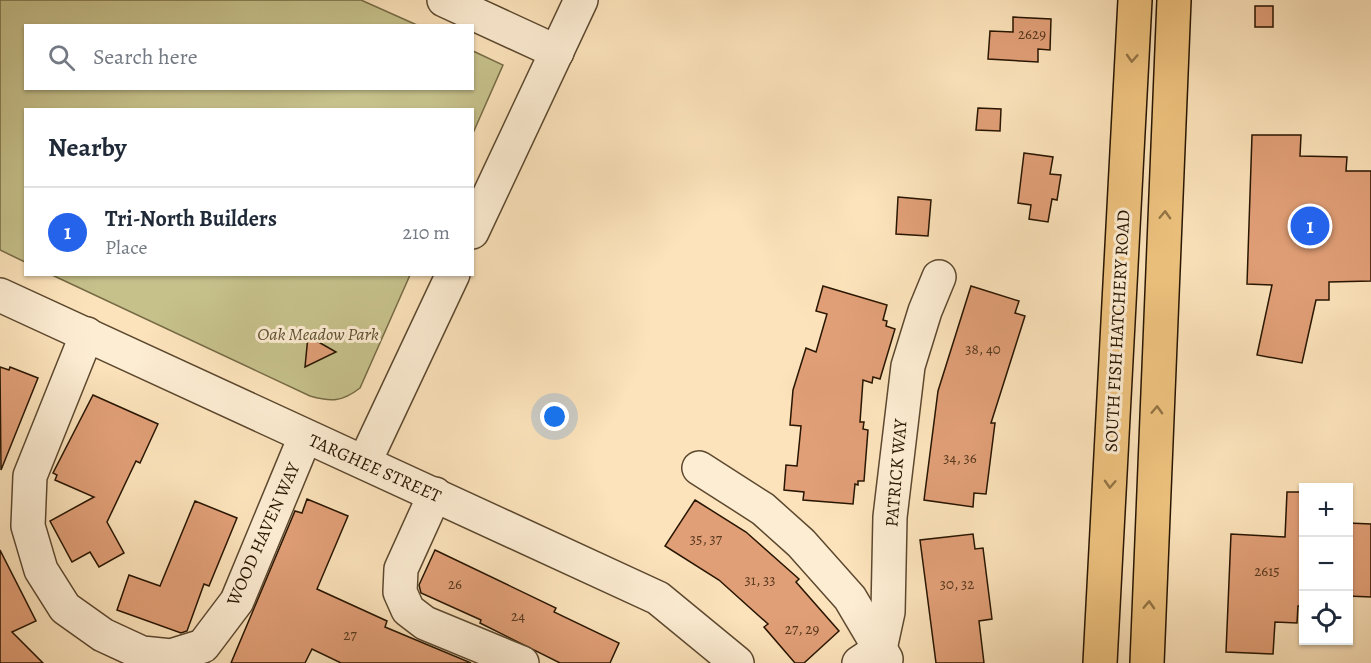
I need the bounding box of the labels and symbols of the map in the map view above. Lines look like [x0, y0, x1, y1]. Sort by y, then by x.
house number: 2629 [1018, 24, 1046, 44]
one-way arrow [1125, 54, 1138, 63]
pin: 1 [1290, 204, 1330, 248]
street label: SOUTH FISH HATCHERY ROAD [1099, 209, 1135, 453]
one-way arrow [1159, 210, 1172, 219]
park label: Oak Meadow Park [257, 322, 379, 346]
house number: 38, 40 [965, 339, 1001, 359]
your location [540, 402, 569, 431]
one-way arrow [1151, 405, 1164, 414]
street label: PATRICK WAY [879, 417, 913, 528]
street label: TARGHEE STREET [305, 428, 445, 508]
house number: 34, 36 [943, 448, 977, 468]
street label: WOOD HAVEN WAY [220, 458, 306, 610]
one-way arrow [1103, 479, 1116, 488]
house number: 35, 37 [690, 529, 723, 549]
house number: 2615 [1254, 561, 1280, 581]
house number: 31, 33 [745, 570, 775, 590]
house number: 26 [448, 574, 462, 594]
house number: 30, 32 [940, 574, 974, 594]
one-way arrow [1143, 600, 1156, 609]
house number: 24 [511, 606, 525, 626]
house number: 27, 29 [785, 619, 819, 639]
house number: 27 [343, 625, 357, 645]

